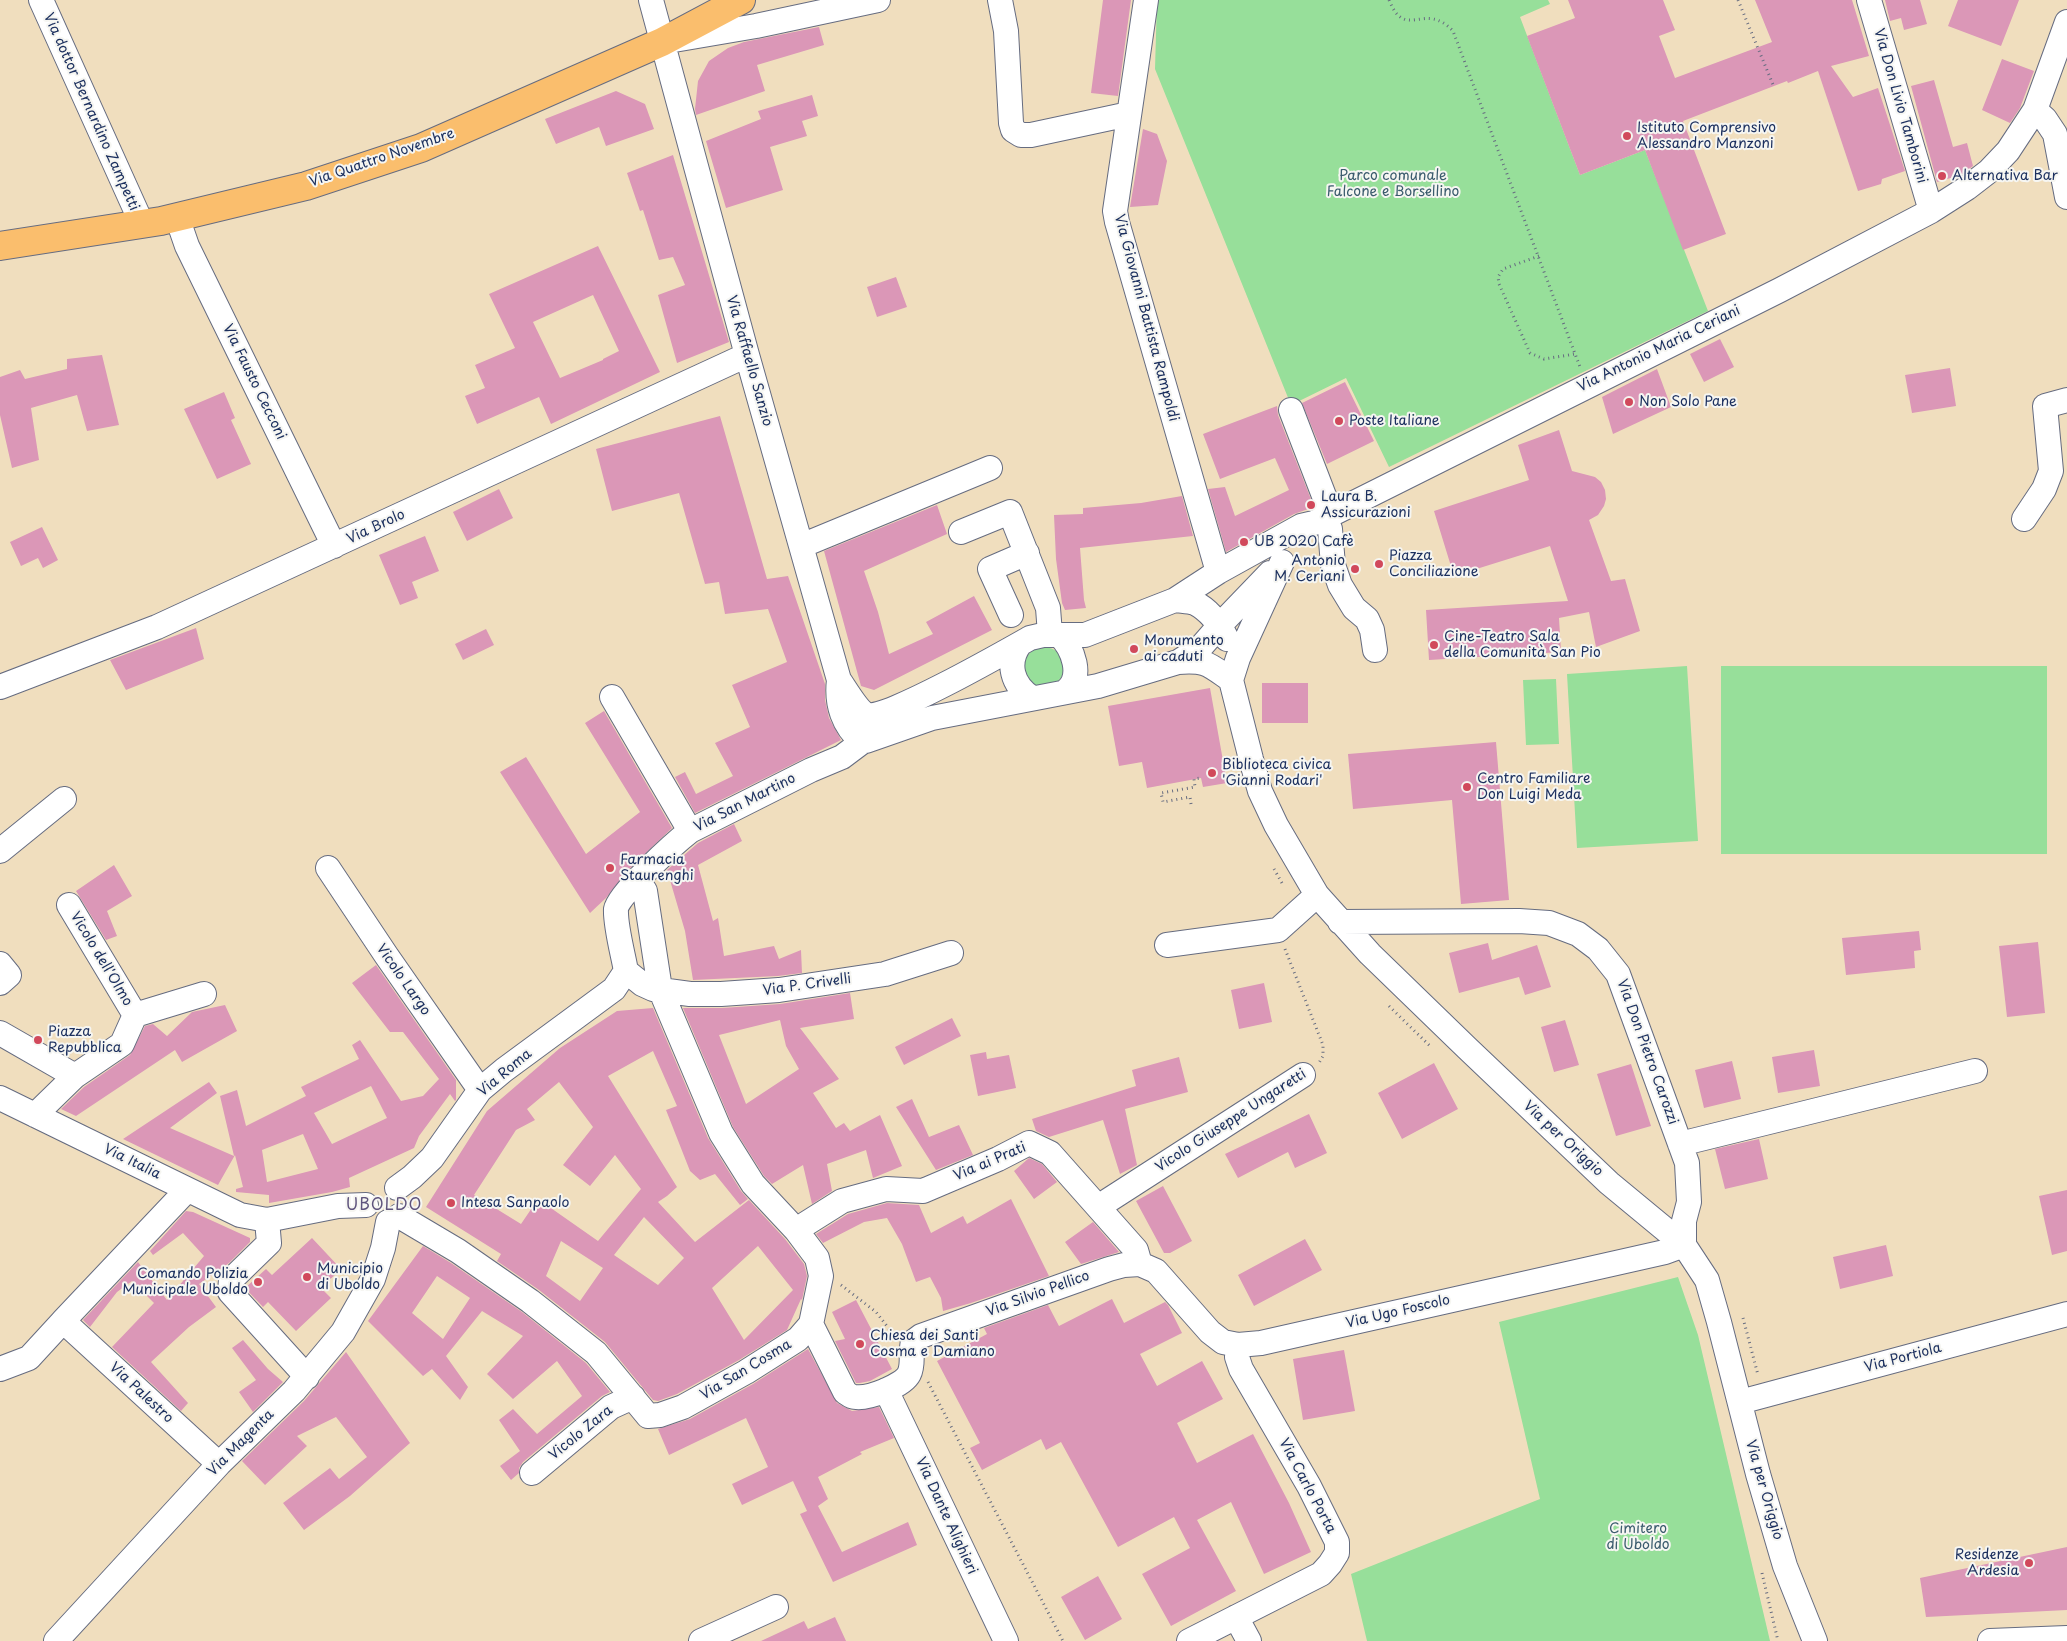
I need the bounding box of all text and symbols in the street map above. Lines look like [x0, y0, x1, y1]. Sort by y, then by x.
street label: Via dottor Bernardino Zampetti [40, 11, 142, 213]
street label: Via Don Livio Tamborini [1870, 27, 1930, 185]
place label: Istituto Comprensivo Alessandro Manzoni [1637, 120, 1776, 152]
street label: Via Quattro Novembre [307, 125, 457, 191]
marker: Istituto Comprensivo Alessandro Manzoni [1621, 130, 1633, 142]
park label: Parco comunale Falcone e Borsellino [1327, 168, 1459, 200]
place label: Alternativa Bar [1952, 168, 2058, 184]
marker: Alternativa Bar [1936, 170, 1948, 182]
street label: Via Giovanni Battista Rampoldi [1110, 213, 1182, 423]
street label: Via Raffaello Sanzio [722, 294, 776, 428]
street label: Via Antonio Maria Ceriani [1575, 302, 1743, 396]
street label: Via Fausto Cecconi [219, 322, 289, 442]
place label: Non Solo Pane [1639, 394, 1737, 410]
marker: Non Solo Pane [1623, 396, 1635, 408]
place label: Poste Italiane [1349, 413, 1440, 429]
marker: Poste Italiane [1333, 415, 1345, 427]
place label: Laura B. Assicurazioni [1321, 489, 1411, 522]
marker: Laura B. Assicurazioni [1305, 499, 1317, 511]
street label: Via Brolo [344, 506, 408, 548]
place label: UB 2020 Cafè [1254, 534, 1354, 550]
marker: UB 2020 Cafè [1238, 536, 1250, 548]
place label: Piazza Conciliazione [1389, 548, 1479, 580]
place label: Antonio M. Ceriani [1274, 553, 1345, 586]
marker: Piazza Conciliazione [1373, 558, 1385, 570]
marker: Antonio M. Ceriani [1349, 563, 1361, 575]
place label: Cine-Teatro Sala della Comunità San Pio [1444, 629, 1601, 662]
place label: Monumento ai caduti [1144, 633, 1224, 666]
marker: Cine-Teatro Sala della Comunità San Pio [1428, 639, 1440, 651]
marker: Monumento ai caduti [1128, 643, 1140, 655]
place label: Biblioteca civica 'Gianni Rodari' [1222, 757, 1331, 790]
marker: Biblioteca civica 'Gianni Rodari' [1206, 767, 1218, 779]
street label: Via San Martino [691, 770, 799, 836]
place label: Centro Familiare Don Luigi Meda [1477, 771, 1590, 804]
marker: Centro Familiare Don Luigi Meda [1461, 781, 1473, 793]
place label: Farmacia Staurenghi [620, 852, 694, 884]
marker: Farmacia Staurenghi [604, 862, 616, 874]
street label: Vicolo dell'Olmo [66, 909, 136, 1009]
street label: Vicolo Largo [372, 941, 434, 1019]
street label: Via P. Crivelli [762, 970, 852, 1000]
street label: Via Don Pietro Carozzi [1613, 977, 1681, 1127]
place label: Piazza Repubblica [48, 1024, 122, 1056]
marker: Piazza Repubblica [32, 1034, 44, 1046]
street label: Via Roma [475, 1046, 535, 1100]
street label: Vicolo Giuseppe Ungaretti [1152, 1066, 1310, 1176]
street label: Via per Origgio [1520, 1098, 1606, 1180]
street label: Via ai Prati [951, 1139, 1029, 1185]
street label: Via Italia [101, 1141, 163, 1183]
place label: Intesa Sanpaolo [461, 1195, 569, 1211]
district label: UBOLDO [345, 1196, 423, 1216]
marker: Intesa Sanpaolo [445, 1197, 457, 1209]
place label: Municipio di Uboldo [317, 1261, 383, 1294]
place label: Comando Polizia Municipale Uboldo [122, 1266, 248, 1298]
street label: Via Silvio Pellico [984, 1268, 1092, 1320]
marker: Municipio di Uboldo [301, 1271, 313, 1283]
marker: Comando Polizia Municipale Uboldo [252, 1276, 264, 1288]
street label: Via Ugo Foscolo [1344, 1292, 1452, 1332]
place label: Chiesa dei Santi Cosma e Damiano [870, 1328, 995, 1360]
street label: Via San Cosma [698, 1336, 794, 1404]
marker: Chiesa dei Santi Cosma e Damiano [854, 1338, 866, 1350]
street label: Via Portiola [1863, 1340, 1943, 1376]
street label: Via Palestro [106, 1359, 176, 1427]
street label: Vicolo Zara [546, 1402, 616, 1464]
street label: Via Magenta [204, 1406, 278, 1480]
street label: Via Carlo Porta [1275, 1436, 1339, 1536]
street label: Via per Origgio [1742, 1438, 1786, 1542]
street label: Via Dante Alighieri [912, 1455, 980, 1577]
park label: Cimitero di Uboldo [1606, 1521, 1670, 1554]
place label: Residenze Ardesia [1955, 1547, 2019, 1580]
marker: Residenze Ardesia [2023, 1557, 2035, 1569]

